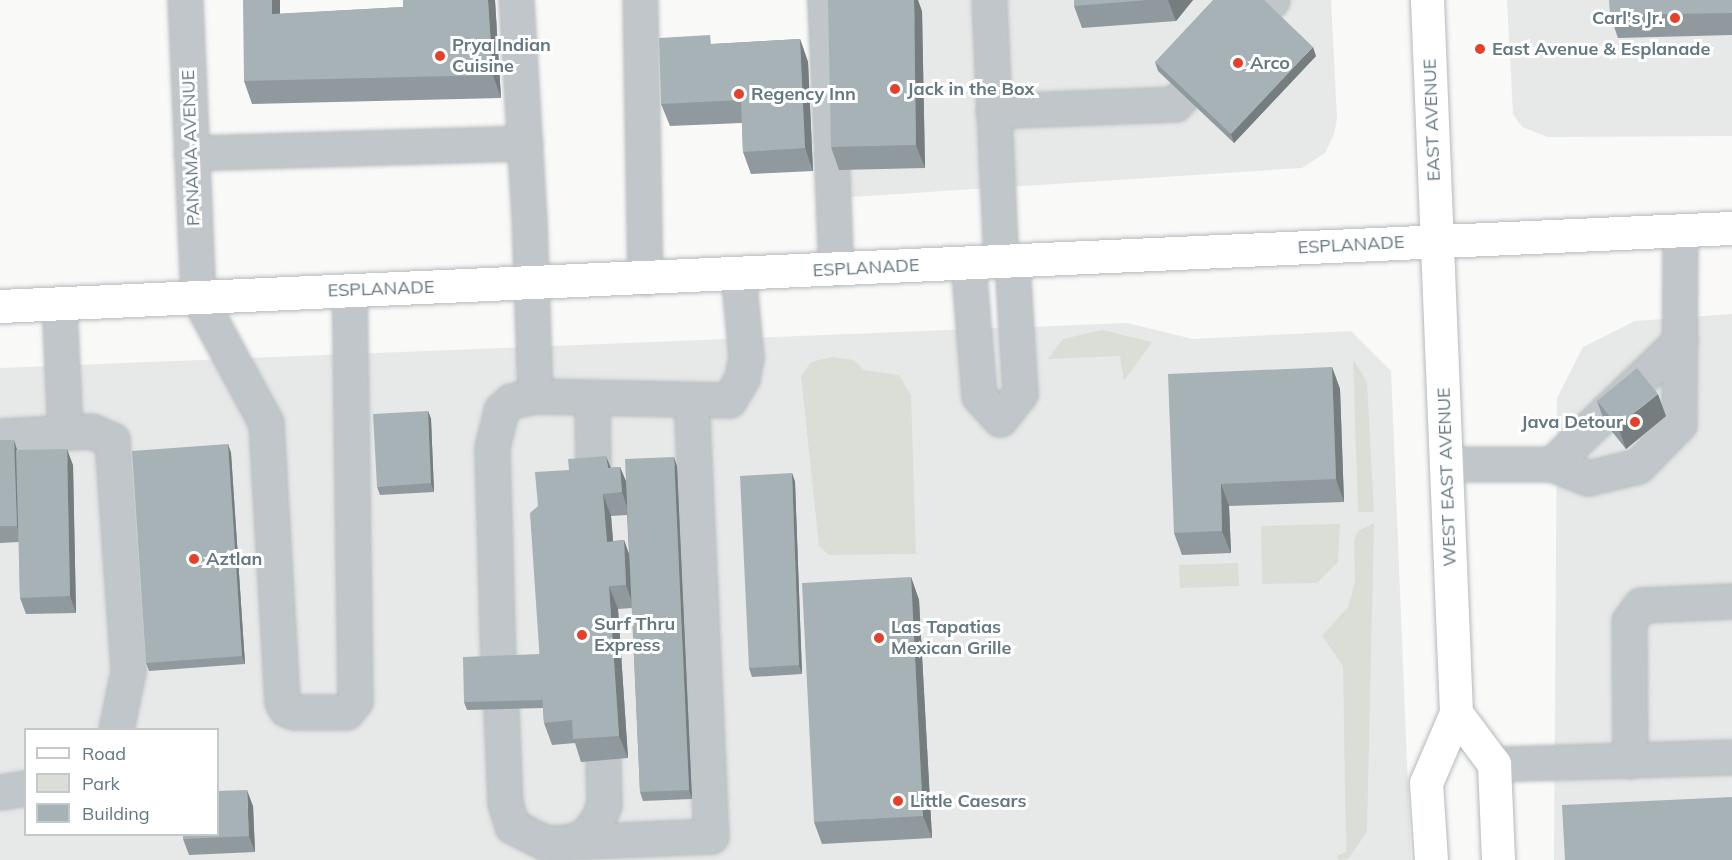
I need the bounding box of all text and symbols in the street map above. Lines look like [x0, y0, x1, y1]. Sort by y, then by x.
place label: Carl's Jr. [1592, 7, 1663, 29]
marker: Carl's Jr. [1668, 11, 1682, 25]
place label: Prya Indian Cuisine [452, 35, 551, 78]
place label: East Avenue & Esplanade [1492, 38, 1710, 60]
marker: East Avenue & Esplanade [1473, 42, 1487, 56]
marker: Prya Indian Cuisine [433, 49, 447, 63]
place label: Arco [1250, 52, 1290, 74]
marker: Arco [1231, 56, 1245, 70]
street label: EAST AVENUE [1419, 58, 1445, 182]
street label: PANAMA AVENUE [177, 70, 205, 226]
place label: Jack in the Box [907, 78, 1034, 100]
marker: Jack in the Box [888, 82, 902, 96]
place label: Regency Inn [751, 83, 856, 105]
marker: Regency Inn [732, 87, 746, 101]
street label: ESPLANADE [1297, 231, 1405, 259]
street label: ESPLANADE [812, 254, 920, 282]
street label: ESPLANADE [327, 276, 435, 302]
street label: WEST EAST AVENUE [1433, 387, 1461, 567]
place label: Java Detour [1521, 411, 1623, 433]
marker: Java Detour [1628, 415, 1642, 429]
place label: Aztlan [206, 548, 262, 570]
marker: Aztlan [187, 552, 201, 566]
place label: Surf Thru Express [594, 614, 675, 656]
place label: Las Tapatias Mexican Grille [891, 617, 1011, 660]
marker: Surf Thru Express [575, 628, 589, 642]
marker: Las Tapatias Mexican Grille [872, 631, 886, 645]
legend [24, 728, 219, 836]
text: Road [82, 742, 126, 765]
text: Park [82, 772, 120, 795]
place label: Little Caesars [910, 790, 1027, 812]
marker: Little Caesars [891, 794, 905, 808]
text: Building [82, 802, 150, 825]

